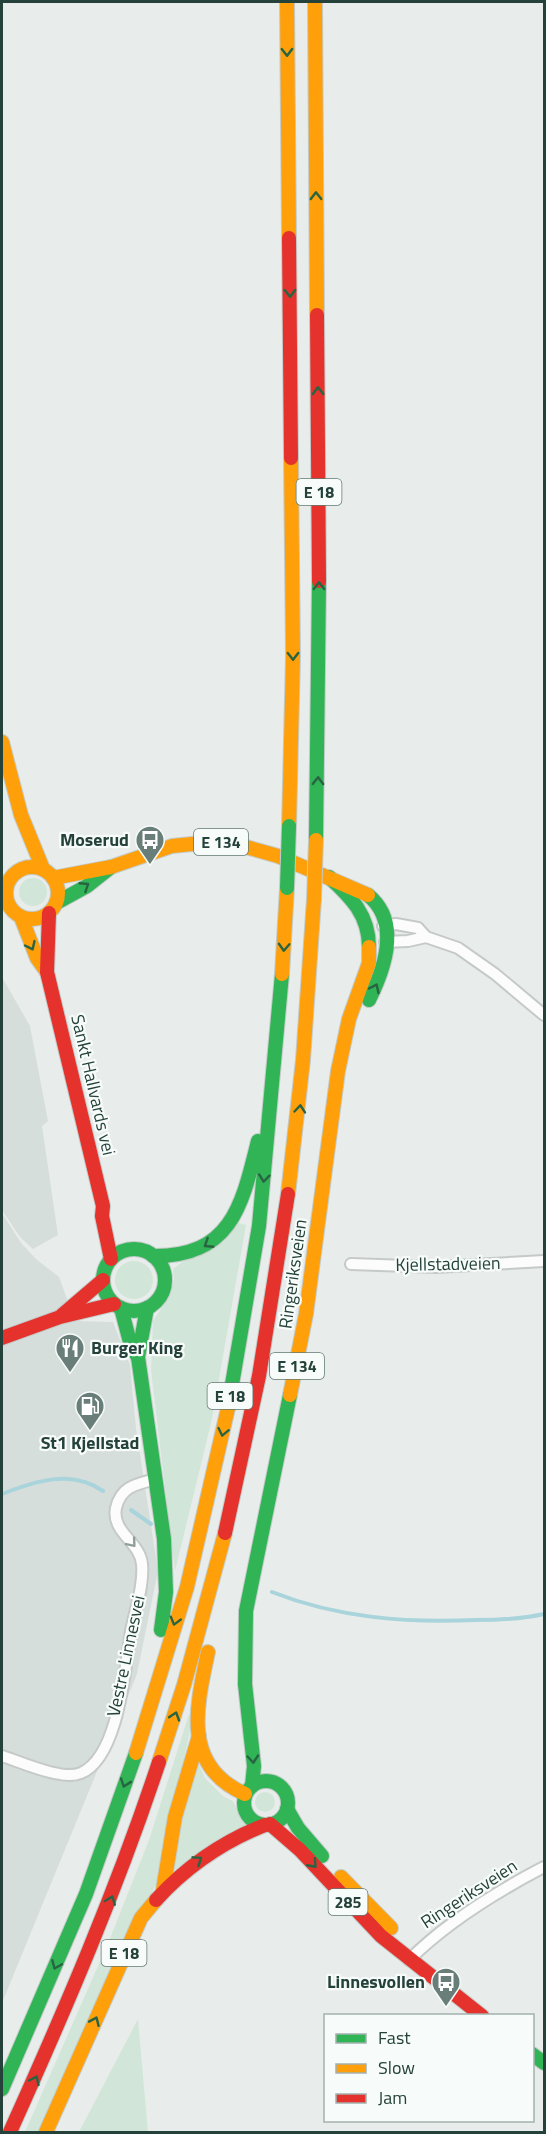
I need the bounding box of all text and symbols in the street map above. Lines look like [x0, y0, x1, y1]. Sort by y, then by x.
one-way arrow [281, 48, 294, 57]
one-way arrow [310, 192, 322, 201]
one-way arrow [284, 289, 296, 298]
one-way arrow [312, 387, 324, 396]
road number: E 18 [296, 479, 342, 505]
one-way arrow [313, 582, 325, 591]
one-way arrow [287, 652, 299, 661]
one-way arrow [311, 777, 324, 786]
bus stop icon: Moserud [134, 824, 166, 866]
place label: Moserud [60, 826, 129, 853]
road number: E 134 [194, 829, 248, 855]
one-way arrow [79, 882, 89, 894]
one-way arrow [24, 939, 36, 950]
one-way arrow [277, 942, 290, 951]
one-way arrow [368, 984, 380, 995]
street label: Sankt Hallvards vei [64, 1012, 123, 1158]
one-way arrow [293, 1104, 306, 1113]
one-way arrow [258, 1173, 271, 1182]
street label: Ringeriksveien [271, 1217, 314, 1330]
one-way arrow [203, 1237, 214, 1248]
street label: Kjellstadveien [395, 1249, 501, 1278]
restaurant icon: Burger King [54, 1332, 86, 1374]
place label: Burger King [91, 1334, 183, 1361]
road number: E 134 [270, 1353, 324, 1379]
road number: E 18 [208, 1383, 252, 1409]
fuel station icon: St1 Kjellstad [74, 1390, 106, 1432]
one-way arrow [217, 1427, 230, 1437]
place label: St1 Kjellstad [41, 1429, 139, 1456]
one-way arrow [124, 1536, 135, 1547]
street label: Vestre Linnesvei [99, 1593, 152, 1719]
one-way arrow [170, 1616, 183, 1626]
one-way arrow [168, 1711, 180, 1722]
one-way arrow [247, 1755, 260, 1764]
one-way arrow [120, 1777, 133, 1788]
street label: Ringeriksveien [415, 1852, 522, 1935]
one-way arrow [191, 1856, 202, 1867]
one-way arrow [306, 1857, 317, 1868]
road number: 285 [328, 1889, 368, 1915]
one-way arrow [104, 1895, 117, 1906]
road number: E 18 [102, 1940, 146, 1966]
one-way arrow [51, 1959, 63, 1970]
bus stop icon: Linnesvollen [430, 1966, 462, 2008]
place label: Linnesvollen [327, 1968, 425, 1995]
legend [324, 2014, 534, 2122]
one-way arrow [88, 2017, 100, 2028]
text: Fast [378, 2024, 411, 2051]
text: Slow [378, 2054, 415, 2081]
one-way arrow [28, 2075, 40, 2086]
text: Jam [378, 2084, 407, 2111]

